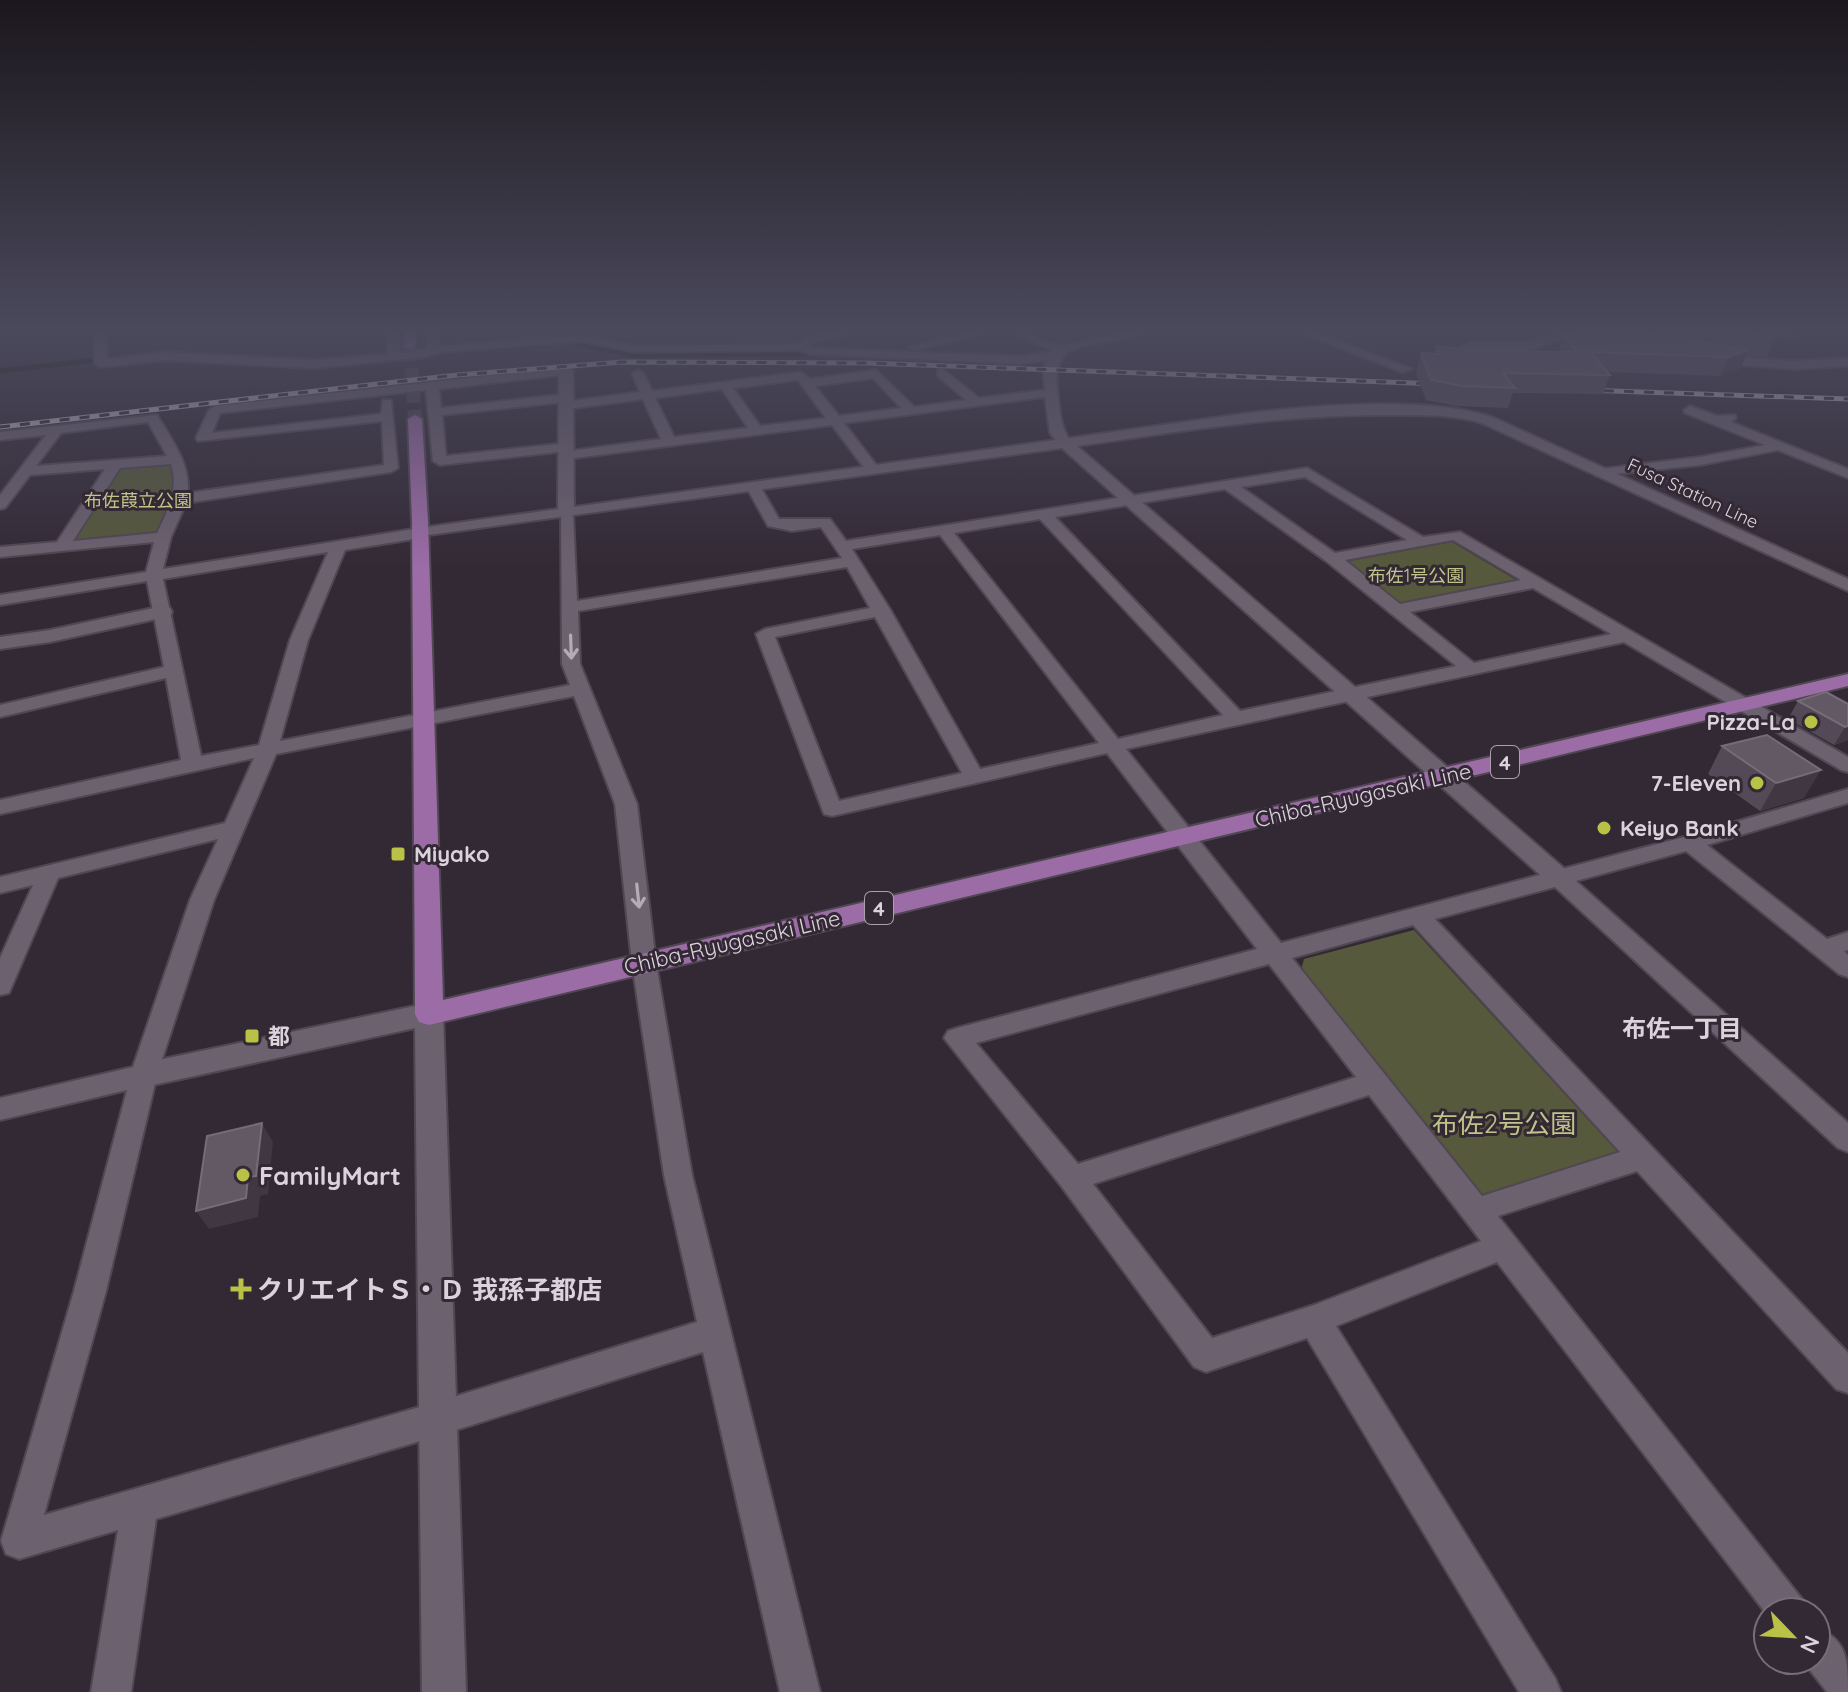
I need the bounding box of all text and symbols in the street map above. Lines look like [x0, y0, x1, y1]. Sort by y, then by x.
street label: Fusa Station Line [1624, 453, 1762, 533]
park label: 布佐葭立公園 [84, 489, 192, 512]
park label: 布佐1号公園 [1368, 564, 1464, 587]
one-way arrow [563, 633, 578, 660]
place label: Pizza-La [1707, 708, 1795, 736]
marker: Pizza-La [1802, 713, 1820, 731]
road number: 4 [1491, 746, 1519, 778]
street label: Chiba-Ryugasaki Line [1252, 756, 1474, 834]
place label: 7-Eleven [1651, 769, 1741, 797]
marker: 7-Eleven [1748, 774, 1766, 792]
place label: Keiyo Bank [1620, 814, 1739, 842]
marker: Keiyo Bank [1595, 819, 1613, 837]
place label: Miyako [414, 840, 490, 868]
marker: Miyako [389, 845, 407, 863]
one-way arrow [630, 882, 645, 909]
road number: 4 [865, 892, 893, 924]
street label: Chiba-Ryugasaki Line [621, 903, 843, 981]
district label: 布佐一丁目 [1622, 1013, 1742, 1043]
place label: 都 [268, 1022, 290, 1050]
marker: 都 [243, 1027, 261, 1045]
park label: 布佐2号公園 [1432, 1107, 1576, 1140]
place label: FamilyMart [259, 1159, 401, 1192]
marker: FamilyMart [234, 1166, 252, 1184]
place label: クリエイトＳ・Ｄ 我孫子都店 [257, 1273, 602, 1306]
marker: クリエイトＳ・Ｄ 我孫子都店 [232, 1280, 250, 1298]
north arrow [1752, 1596, 1832, 1676]
text: N [1794, 1631, 1826, 1658]

